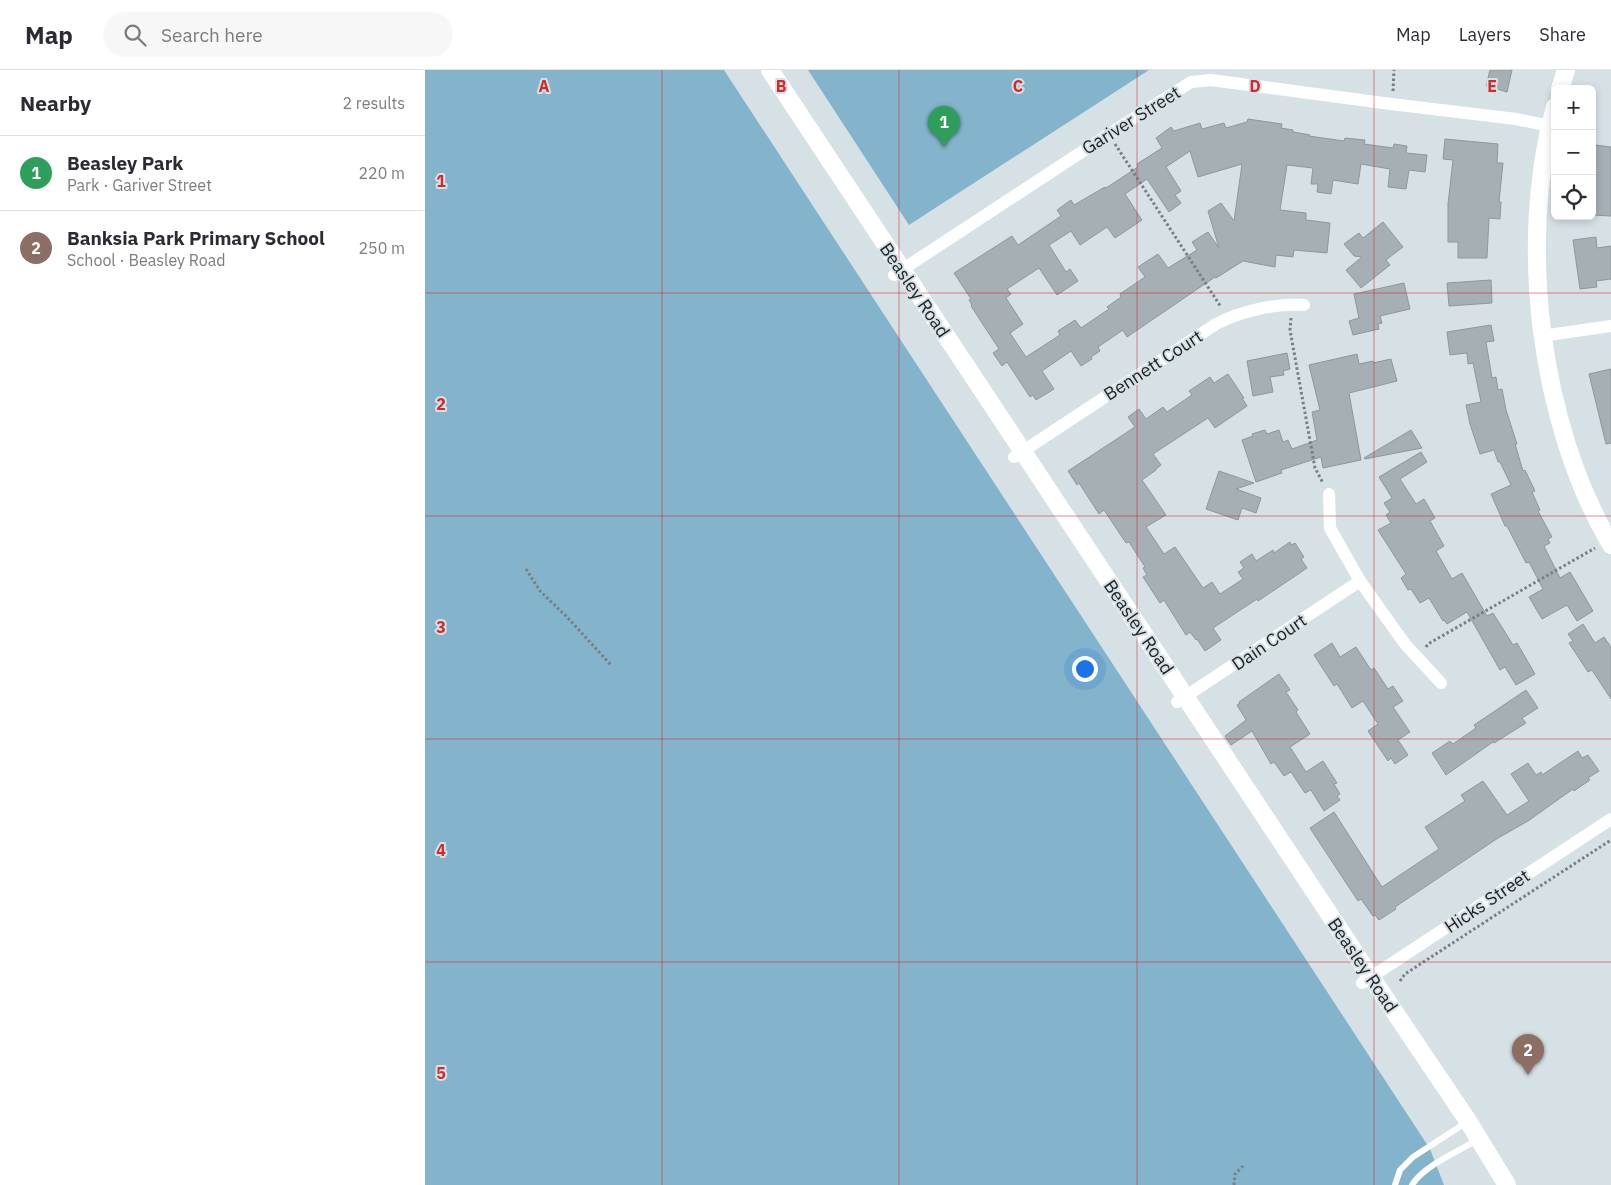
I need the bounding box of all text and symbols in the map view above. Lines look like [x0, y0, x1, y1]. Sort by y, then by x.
search box [103, 12, 453, 57]
text: Map [25, 19, 73, 51]
icon: search [121, 21, 149, 49]
text: Search here [161, 23, 263, 47]
text: Map [1396, 23, 1431, 46]
text: Layers [1459, 23, 1511, 46]
text: Share [1539, 23, 1586, 46]
text: A [539, 76, 550, 96]
text: B [776, 76, 787, 96]
text: C [1013, 76, 1023, 96]
text: D [1249, 76, 1261, 96]
text: E [1487, 76, 1497, 96]
street label: Gariver Street [1077, 81, 1185, 159]
map controls [1551, 85, 1596, 220]
button: + [1551, 85, 1596, 130]
text: Nearby [20, 89, 91, 117]
text: 2 results [342, 93, 405, 113]
pin: 1 [928, 106, 960, 147]
button: − [1551, 130, 1596, 175]
text: Beasley Park [67, 151, 183, 175]
text: 1 [31, 163, 41, 183]
text: 220 m [358, 163, 405, 183]
text: 1 [436, 171, 446, 191]
text: Park · Gariver Street [67, 175, 212, 195]
button: locate [1551, 175, 1596, 220]
text: Banksia Park Primary School [67, 226, 325, 250]
text: 2 [31, 238, 41, 258]
text: 250 m [358, 238, 405, 258]
street label: Beasley Road [875, 238, 955, 342]
text: School · Beasley Road [67, 250, 226, 270]
street label: Bennett Court [1099, 325, 1207, 405]
text: 2 [436, 394, 446, 414]
street label: Beasley Road [1099, 575, 1179, 679]
street label: Dain Court [1227, 609, 1311, 675]
text: 3 [436, 617, 446, 637]
your location [1072, 656, 1098, 682]
text: 4 [436, 840, 446, 860]
street label: Hicks Street [1440, 864, 1534, 938]
street label: Beasley Road [1323, 913, 1403, 1017]
pin: 2 [1512, 1034, 1544, 1075]
text: 5 [436, 1063, 446, 1083]

